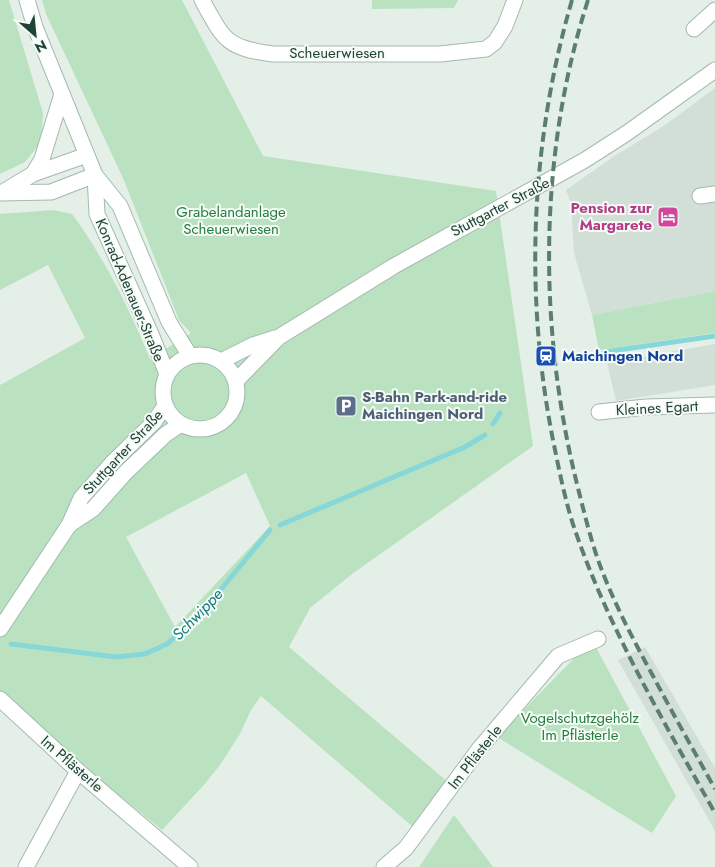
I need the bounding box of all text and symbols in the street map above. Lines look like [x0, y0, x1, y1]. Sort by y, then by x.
north arrow [10, 10, 60, 60]
text: N [31, 35, 50, 58]
street label: Scheuerwiesen [289, 42, 385, 64]
street label: Stuttgarter Straße [447, 172, 554, 242]
place label: Pension zur Margarete [570, 197, 653, 236]
park label: Grabelandanlage Scheuerwiesen [176, 201, 286, 240]
hotel icon: Pension zur Margarete [656, 205, 680, 229]
street label: Konrad-Adenauer-Straße [90, 215, 170, 365]
station icon: Maichingen Nord [534, 344, 558, 368]
place label: Maichingen Nord [562, 345, 683, 367]
place label: S-Bahn Park-and-ride Maichingen Nord [362, 386, 507, 425]
parking icon: S-Bahn Park-and-ride Maichingen Nord [334, 394, 358, 418]
street label: Kleines Egart [615, 395, 699, 421]
street label: Stuttgarter Straße [78, 404, 168, 499]
water label: Schwippe [167, 583, 228, 645]
park label: Vogelschutzgehölz Im Pflästerle [521, 707, 639, 746]
street label: Im Pflästerle [443, 720, 507, 794]
street label: Im Pflästerle [36, 731, 108, 798]

